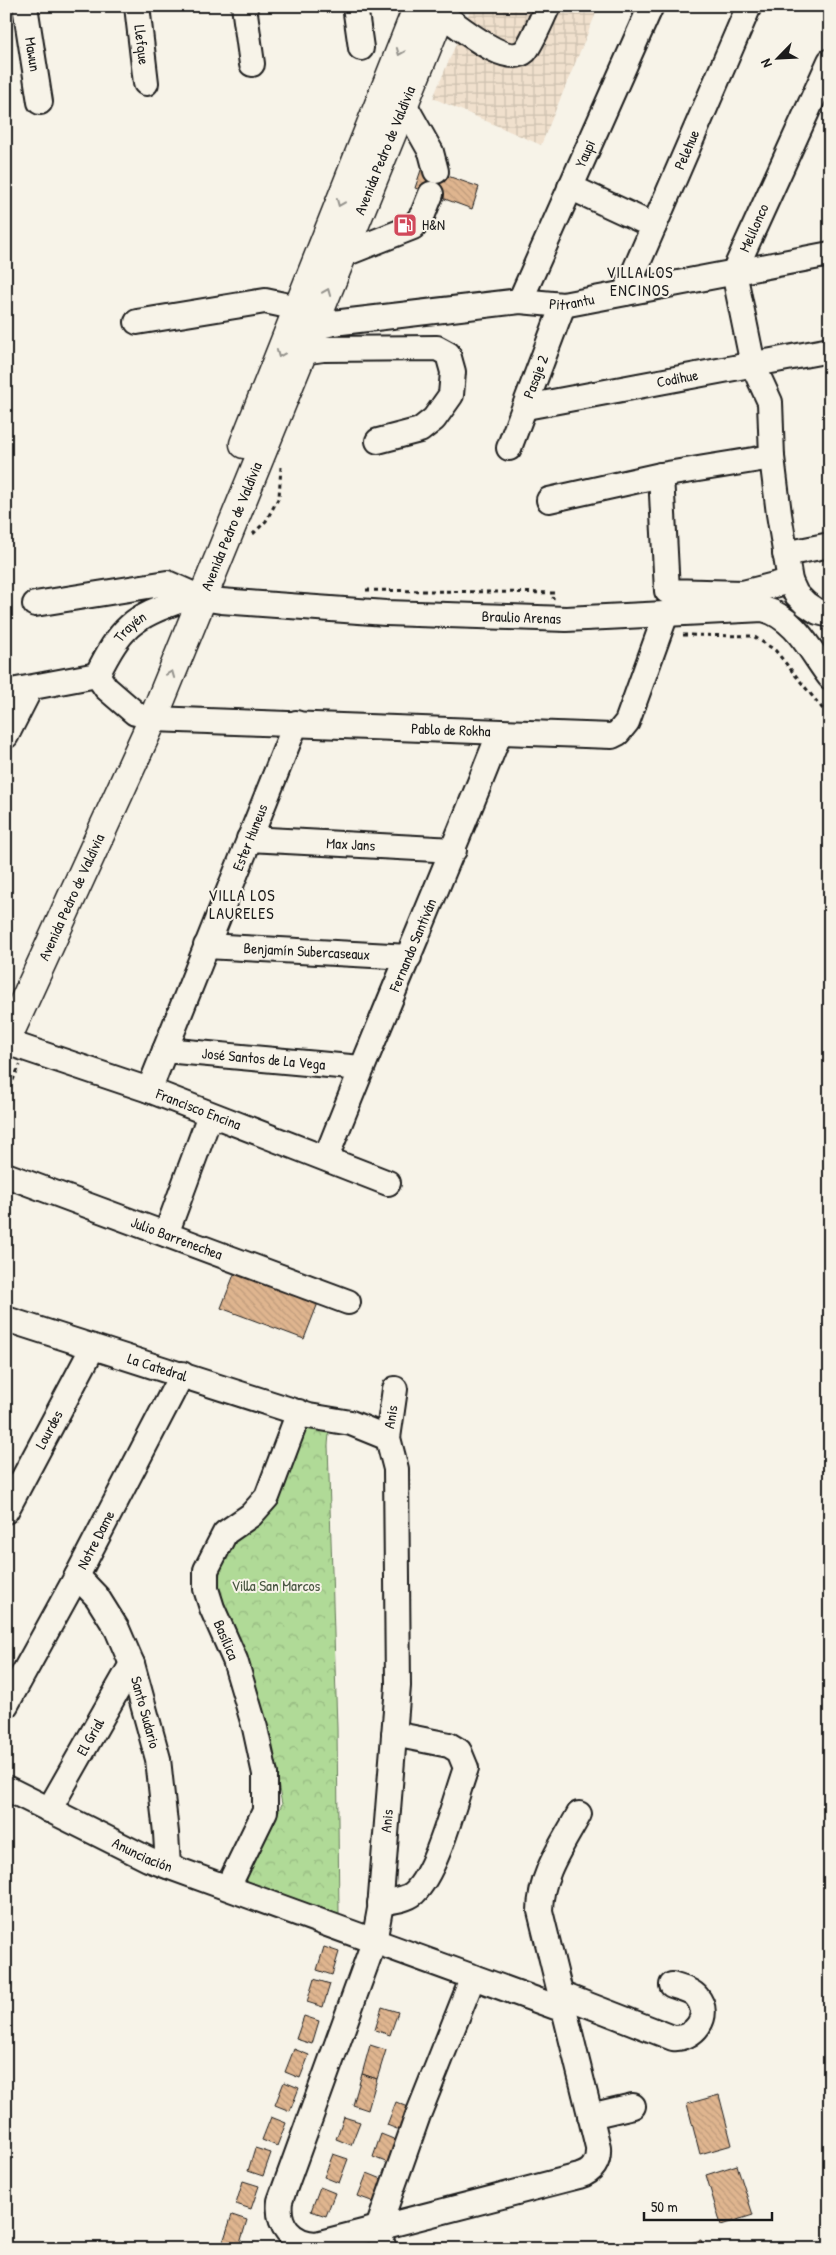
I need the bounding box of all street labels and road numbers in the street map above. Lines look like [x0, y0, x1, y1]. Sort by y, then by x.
street label: Llefque [129, 24, 155, 66]
street label: Mawun [20, 36, 46, 73]
street label: Avenida Pedro de Valdivia [349, 83, 420, 218]
street label: Pelehue [669, 126, 704, 173]
street label: Yaupi [570, 136, 600, 171]
street label: Melilonco [734, 200, 773, 255]
street label: Pitrantu [548, 288, 596, 315]
street label: Pasaje 2 [518, 352, 553, 401]
street label: Codihue [655, 364, 700, 392]
street label: Avenida Pedro de Valdivia [196, 459, 267, 594]
street label: Braulio Arenas [481, 605, 562, 629]
street label: Trayén [108, 606, 150, 646]
street label: Pablo de Rokha [411, 718, 491, 741]
street label: Ester Huneus [227, 801, 273, 874]
street label: Avenida Pedro de Valdivia [33, 830, 109, 964]
street label: Max Jans [326, 832, 376, 856]
street label: Fernando Santiván [383, 895, 441, 996]
street label: Benjamín Subercaseaux [243, 937, 371, 965]
street label: José Santos de La Vega [201, 1042, 326, 1075]
street label: Francisco Encina [152, 1082, 244, 1135]
street label: Julio Barrenechea [128, 1211, 226, 1265]
street label: La Catedral [125, 1348, 190, 1386]
street label: Anis [378, 1404, 403, 1430]
street label: Lourdes [30, 1406, 68, 1453]
street label: Notre Dame [71, 1507, 119, 1573]
street label: Basílica [209, 1617, 244, 1663]
street label: Santo Sudario [126, 1674, 166, 1751]
street label: El Grial [71, 1714, 109, 1759]
street label: Anis [375, 1808, 398, 1833]
street label: Anunciación [109, 1832, 176, 1877]

